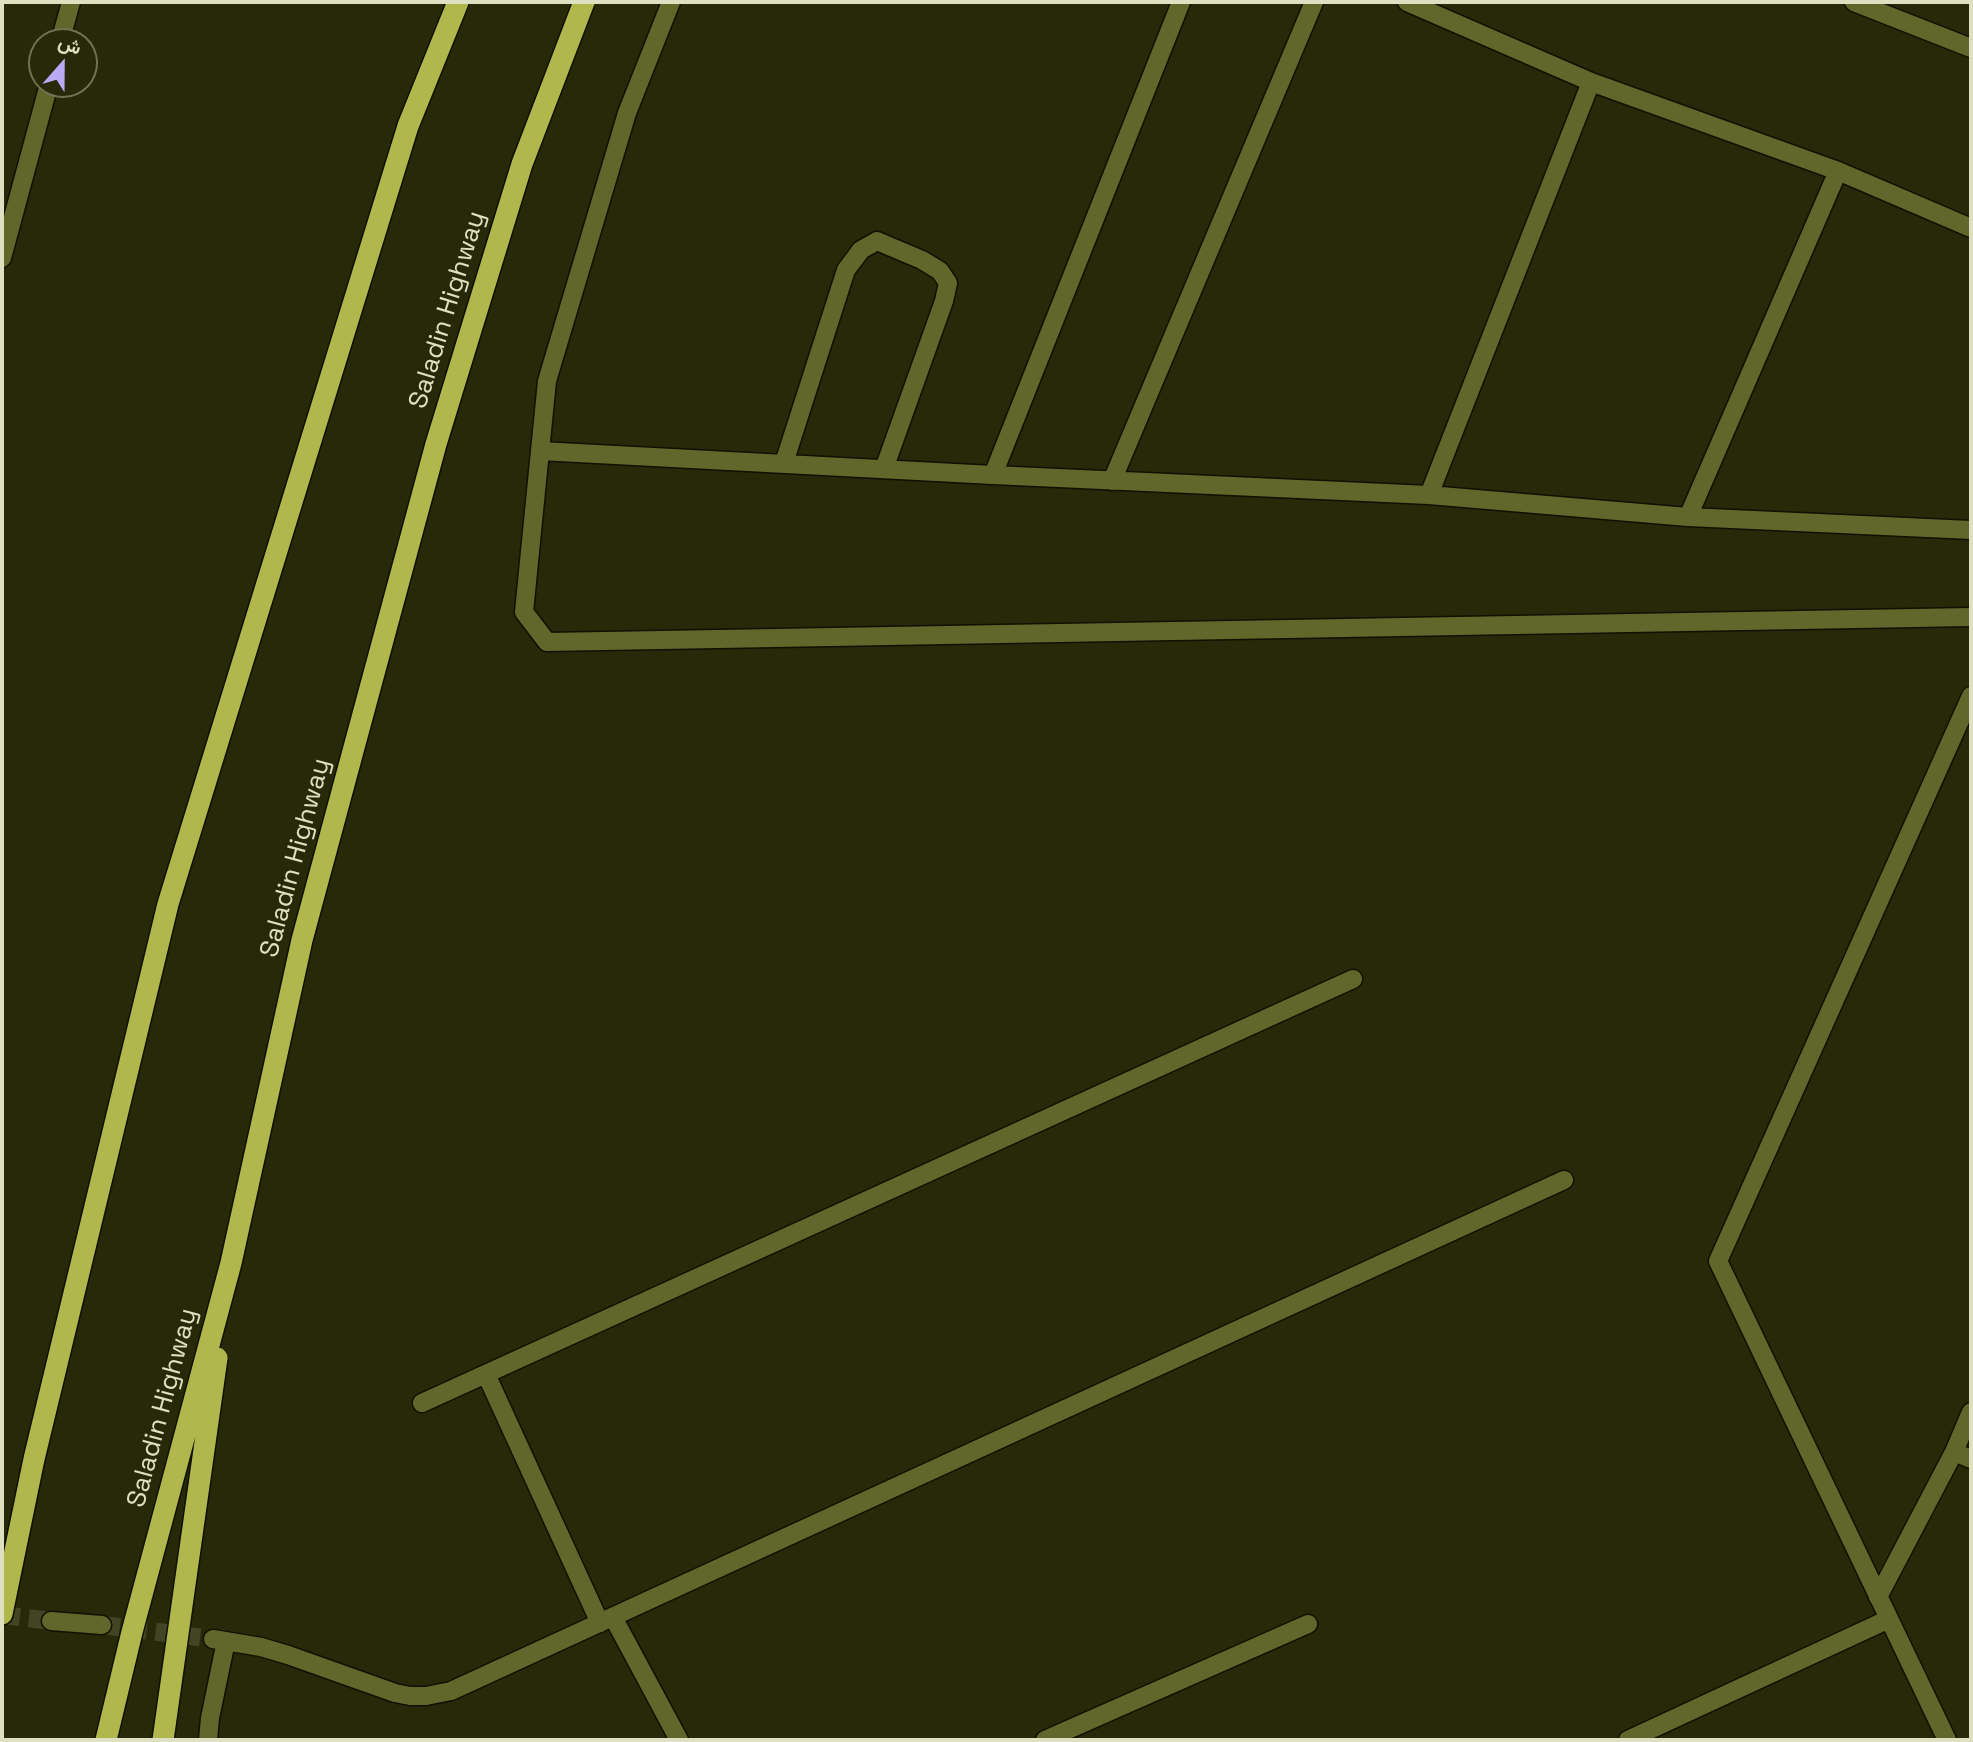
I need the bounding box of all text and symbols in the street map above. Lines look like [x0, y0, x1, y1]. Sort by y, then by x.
north arrow [28, 28, 98, 98]
text: ش [55, 29, 85, 61]
street label: Saladin Highway [403, 208, 493, 412]
street label: Saladin Highway [254, 755, 338, 961]
street label: Saladin Highway [121, 1305, 205, 1511]

